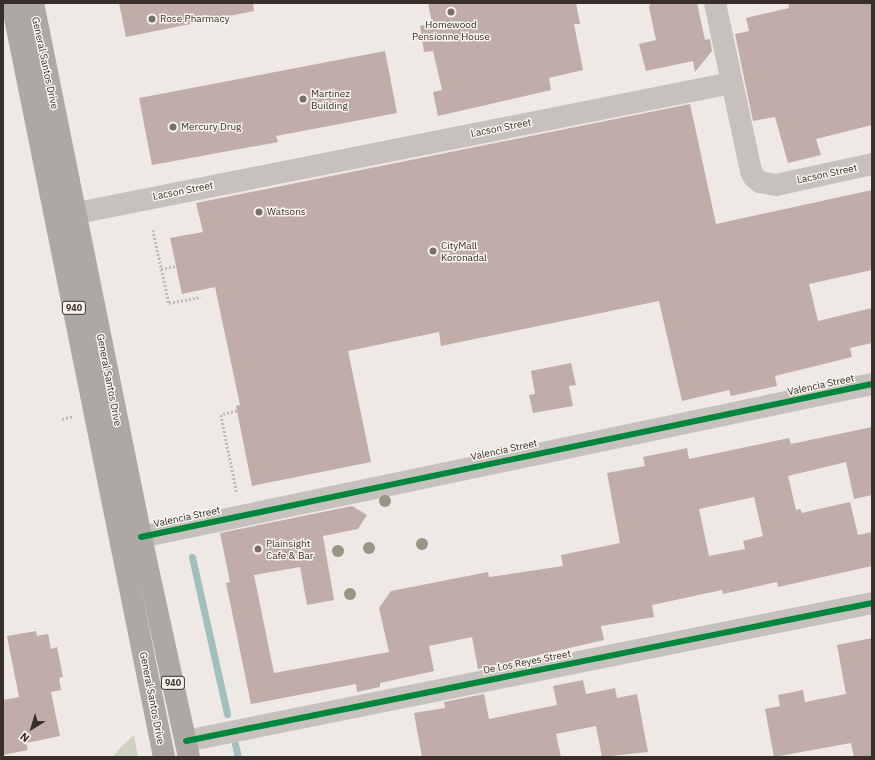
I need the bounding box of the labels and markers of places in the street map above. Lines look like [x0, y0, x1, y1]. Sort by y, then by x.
marker: Homewood Pensionne House [446, 7, 456, 17]
place label: Rose Pharmacy [160, 13, 229, 25]
marker: Rose Pharmacy [147, 14, 157, 24]
place label: Homewood Pensionne House [412, 18, 490, 42]
place label: Martinez Building [311, 87, 350, 110]
marker: Martinez Building [298, 94, 308, 104]
place label: Mercury Drug [181, 121, 241, 133]
marker: Mercury Drug [168, 122, 178, 132]
place label: Watsons [267, 206, 306, 218]
marker: Watsons [254, 207, 264, 217]
place label: CityMall Koronadal [441, 239, 487, 262]
marker: CityMall Koronadal [428, 246, 438, 256]
place label: Plainsight Cafe & Bar [266, 537, 313, 560]
marker: Plainsight Cafe & Bar [253, 544, 263, 554]

